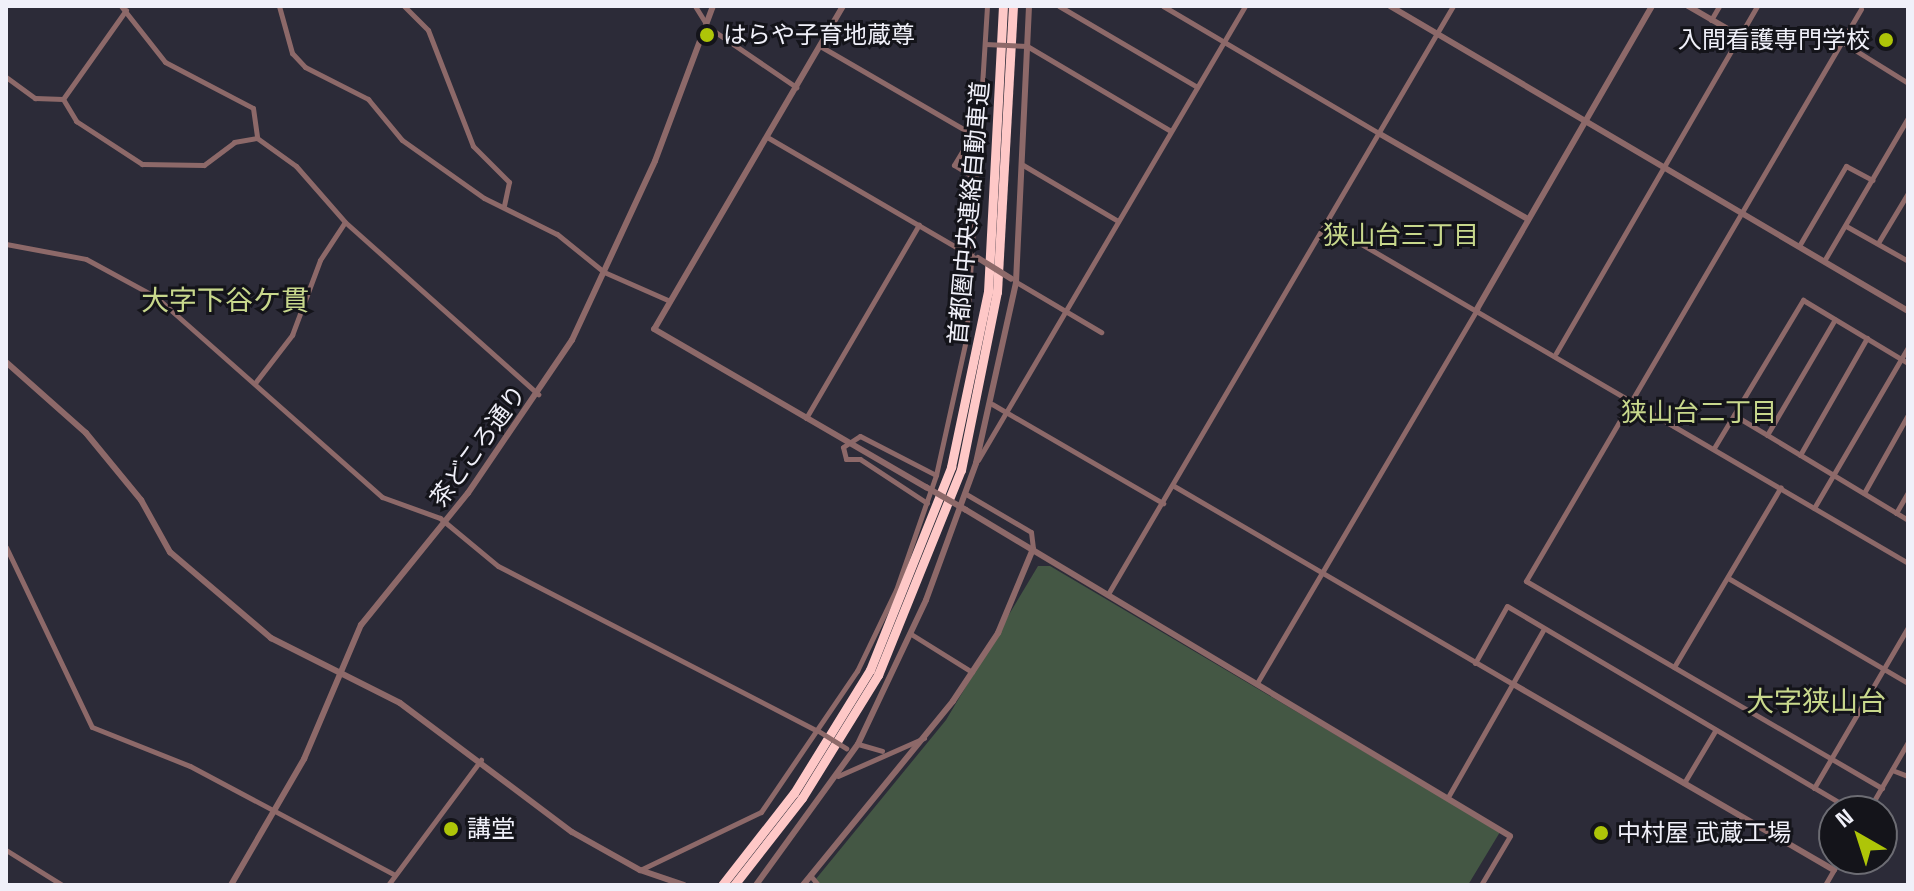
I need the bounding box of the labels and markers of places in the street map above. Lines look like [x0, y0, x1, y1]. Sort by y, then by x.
place label: はらや子育地蔵尊 [723, 21, 915, 49]
marker: はらや子育地蔵尊 [698, 26, 716, 44]
place label: 入間看護専門学校 [1678, 26, 1870, 54]
marker: 入間看護専門学校 [1877, 31, 1895, 49]
place label: 講堂 [467, 815, 515, 843]
place label: 中村屋 武蔵工場 [1617, 819, 1791, 847]
marker: 講堂 [442, 820, 460, 838]
marker: 中村屋 武蔵工場 [1592, 824, 1610, 842]

